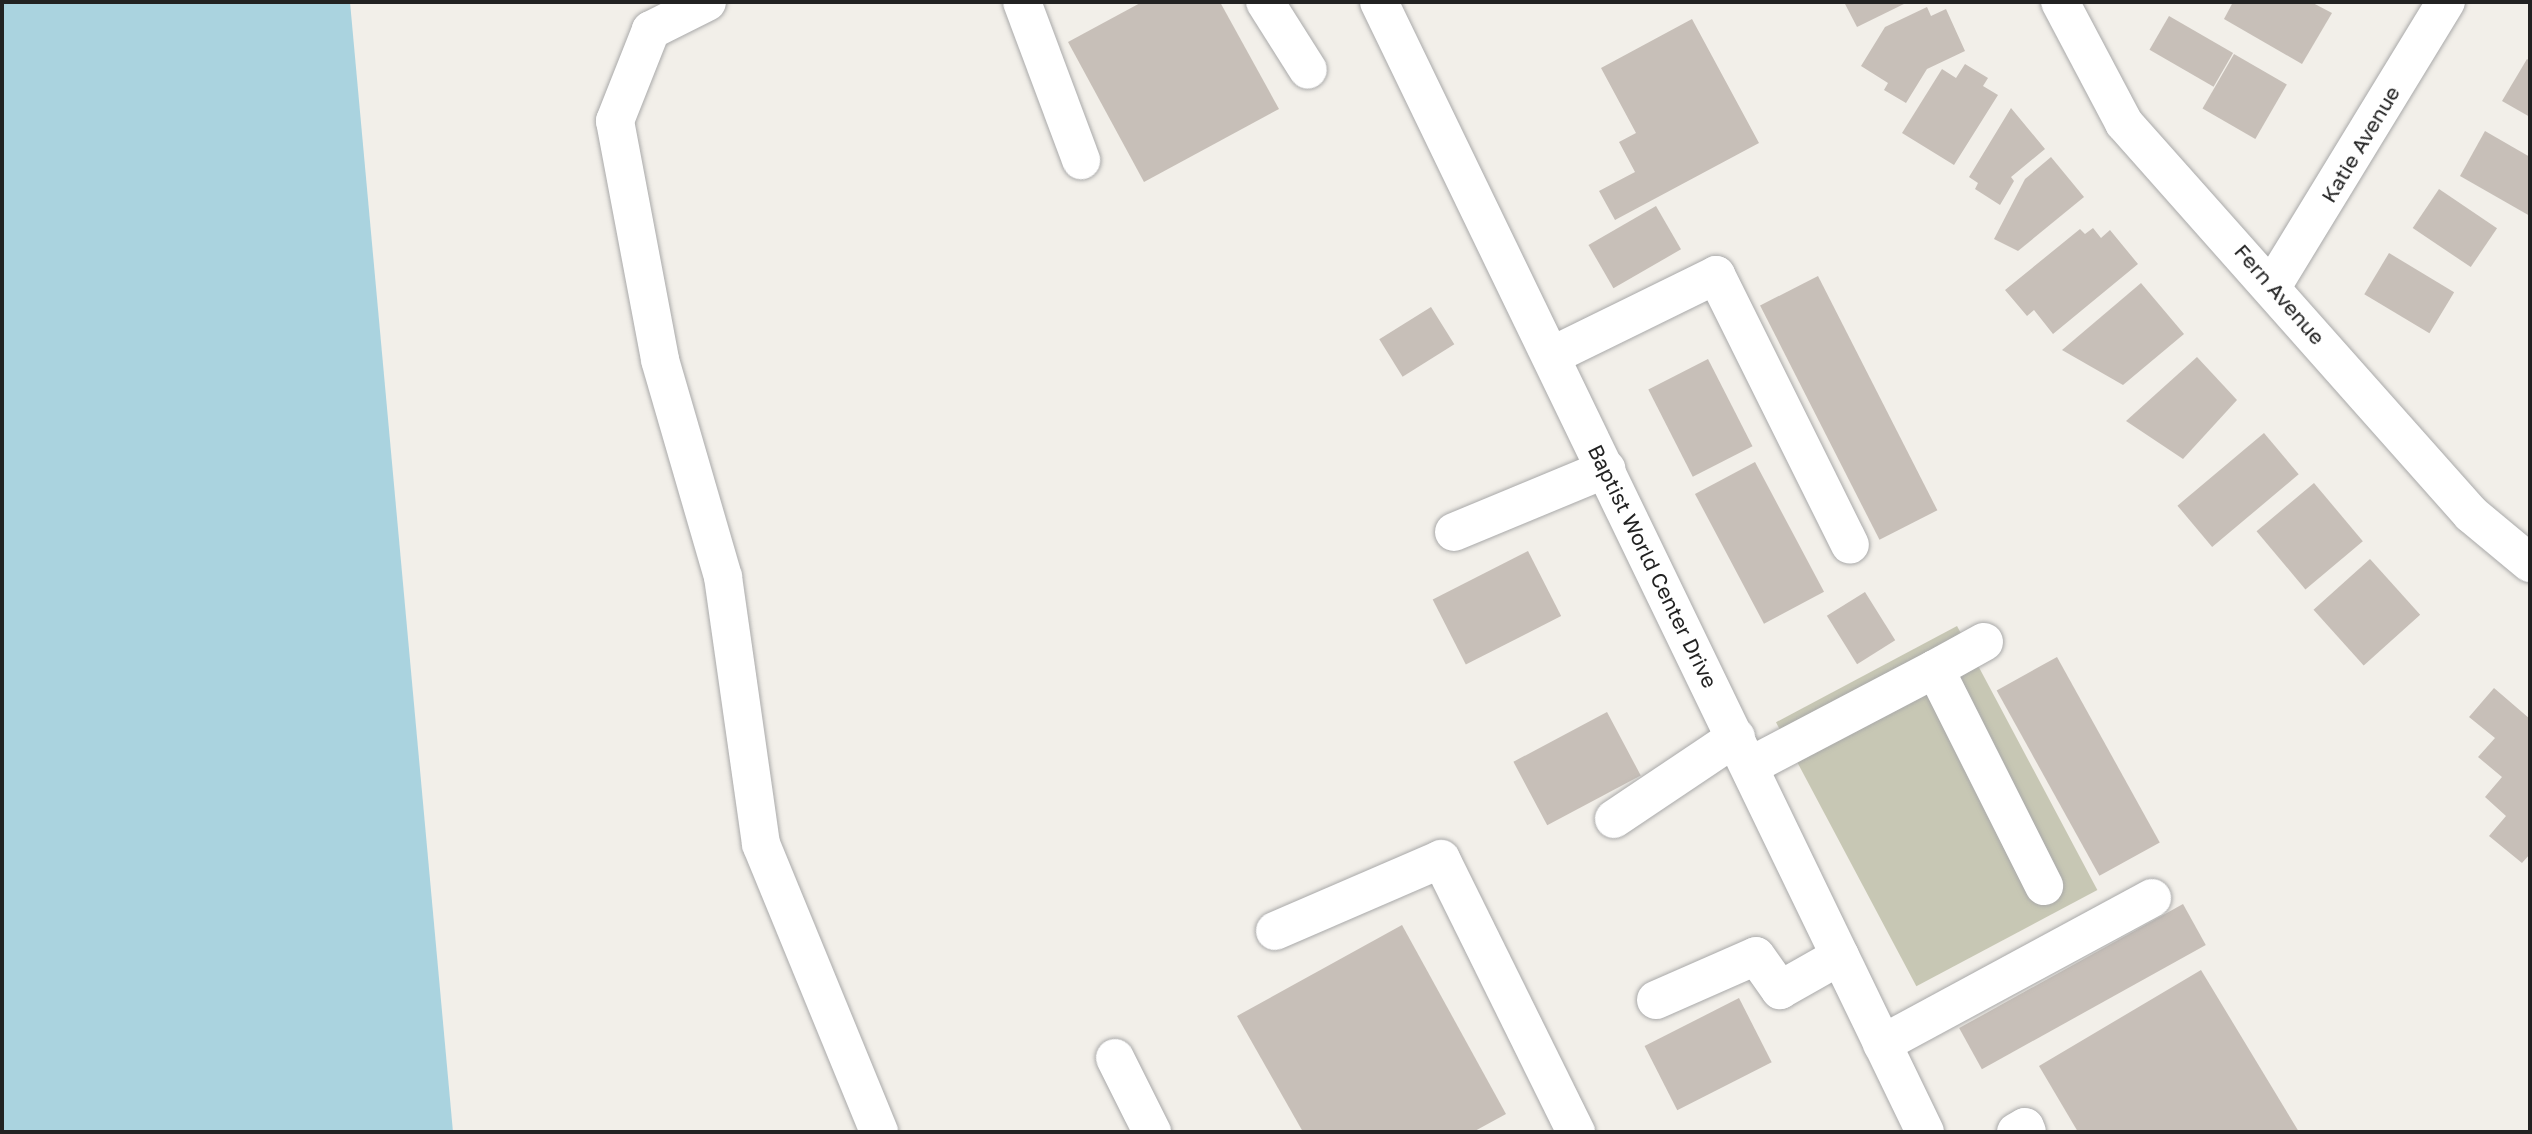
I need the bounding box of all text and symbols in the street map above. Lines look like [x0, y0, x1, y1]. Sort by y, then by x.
street label: Katie Avenue [2315, 81, 2405, 207]
street label: Fern Avenue [2230, 239, 2330, 349]
street label: Baptist World Center Drive [1583, 440, 1723, 692]

